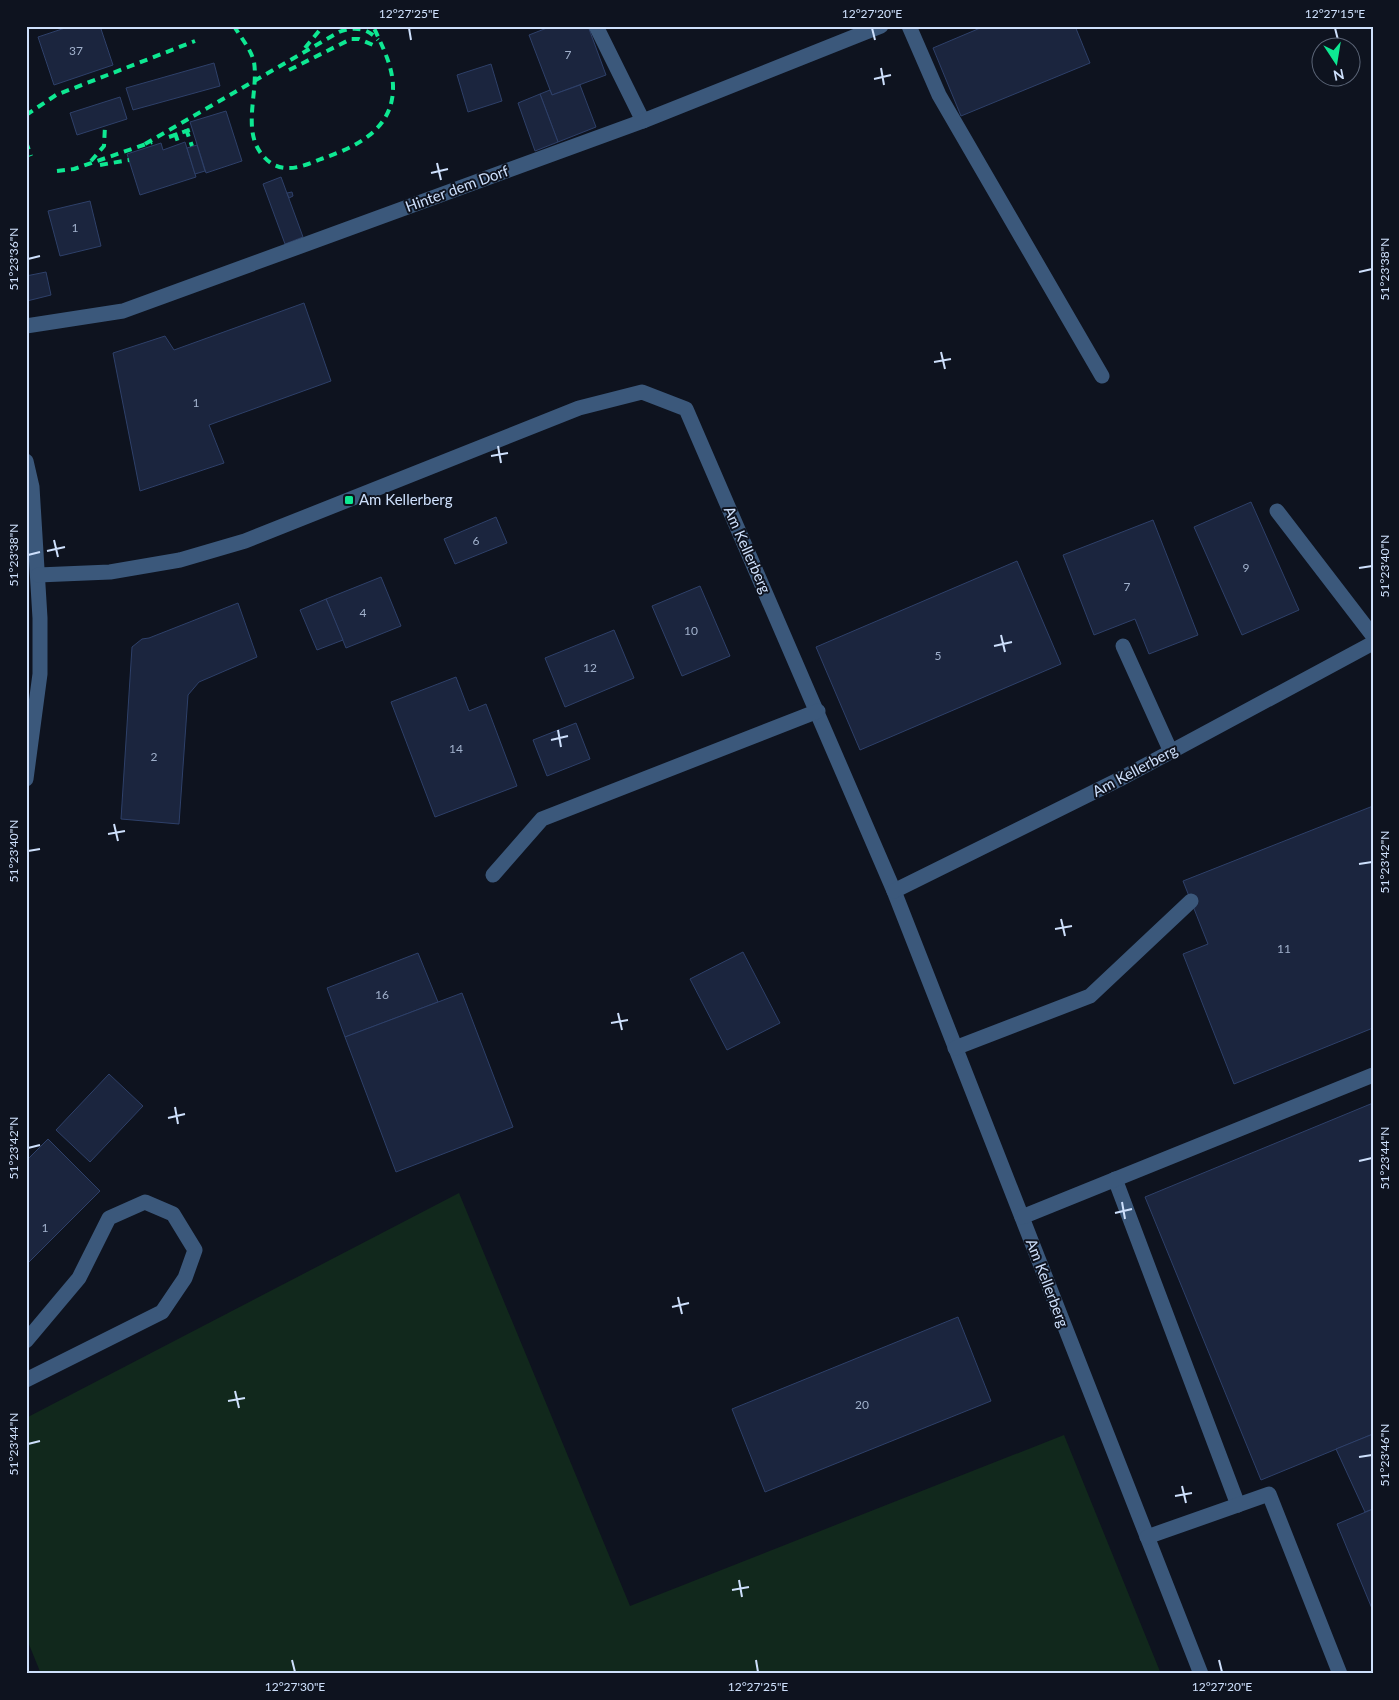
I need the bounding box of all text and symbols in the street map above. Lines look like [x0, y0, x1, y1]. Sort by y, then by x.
text: 12°27'25"E [379, 6, 439, 21]
text: 12°27'20"E [842, 6, 902, 21]
text: 12°27'15"E [1305, 6, 1365, 21]
north arrow [1312, 38, 1362, 88]
house number: 37 [69, 43, 83, 58]
house number: 7 [565, 47, 572, 62]
text: N [1332, 66, 1346, 85]
street label: Hinter dem Dorf [403, 161, 511, 215]
house number: 1 [72, 220, 79, 235]
text: 51°23'36"N [6, 228, 21, 290]
text: 51°23'38"N [1377, 238, 1392, 300]
house number: 1 [193, 395, 200, 410]
place label: Am Kellerberg [359, 490, 453, 508]
marker: Am Kellerberg [343, 494, 355, 506]
street label: Am Kellerberg [721, 503, 775, 596]
text: 51°23'38"N [6, 524, 21, 586]
house number: 6 [473, 533, 480, 548]
text: 51°23'40"N [1377, 535, 1392, 597]
house number: 9 [1243, 560, 1250, 575]
house number: 7 [1124, 579, 1131, 594]
house number: 4 [360, 605, 367, 620]
house number: 10 [684, 623, 698, 638]
house number: 5 [935, 648, 942, 663]
house number: 12 [583, 660, 597, 675]
street label: Am Kellerberg [1089, 740, 1180, 800]
house number: 14 [449, 741, 463, 756]
house number: 2 [151, 749, 158, 764]
text: 51°23'40"N [6, 820, 21, 882]
text: 51°23'42"N [1377, 831, 1392, 893]
house number: 11 [1277, 941, 1291, 956]
house number: 16 [375, 987, 389, 1002]
text: 51°23'42"N [6, 1117, 21, 1179]
text: 51°23'44"N [1377, 1127, 1392, 1189]
house number: 1 [42, 1220, 49, 1235]
street label: Am Kellerberg [1023, 1236, 1073, 1330]
house number: 20 [855, 1397, 869, 1412]
text: 51°23'44"N [6, 1413, 21, 1475]
text: 51°23'46"N [1377, 1424, 1392, 1486]
text: 12°27'30"E [265, 1679, 325, 1694]
text: 12°27'25"E [728, 1679, 788, 1694]
text: 12°27'20"E [1192, 1679, 1252, 1694]

